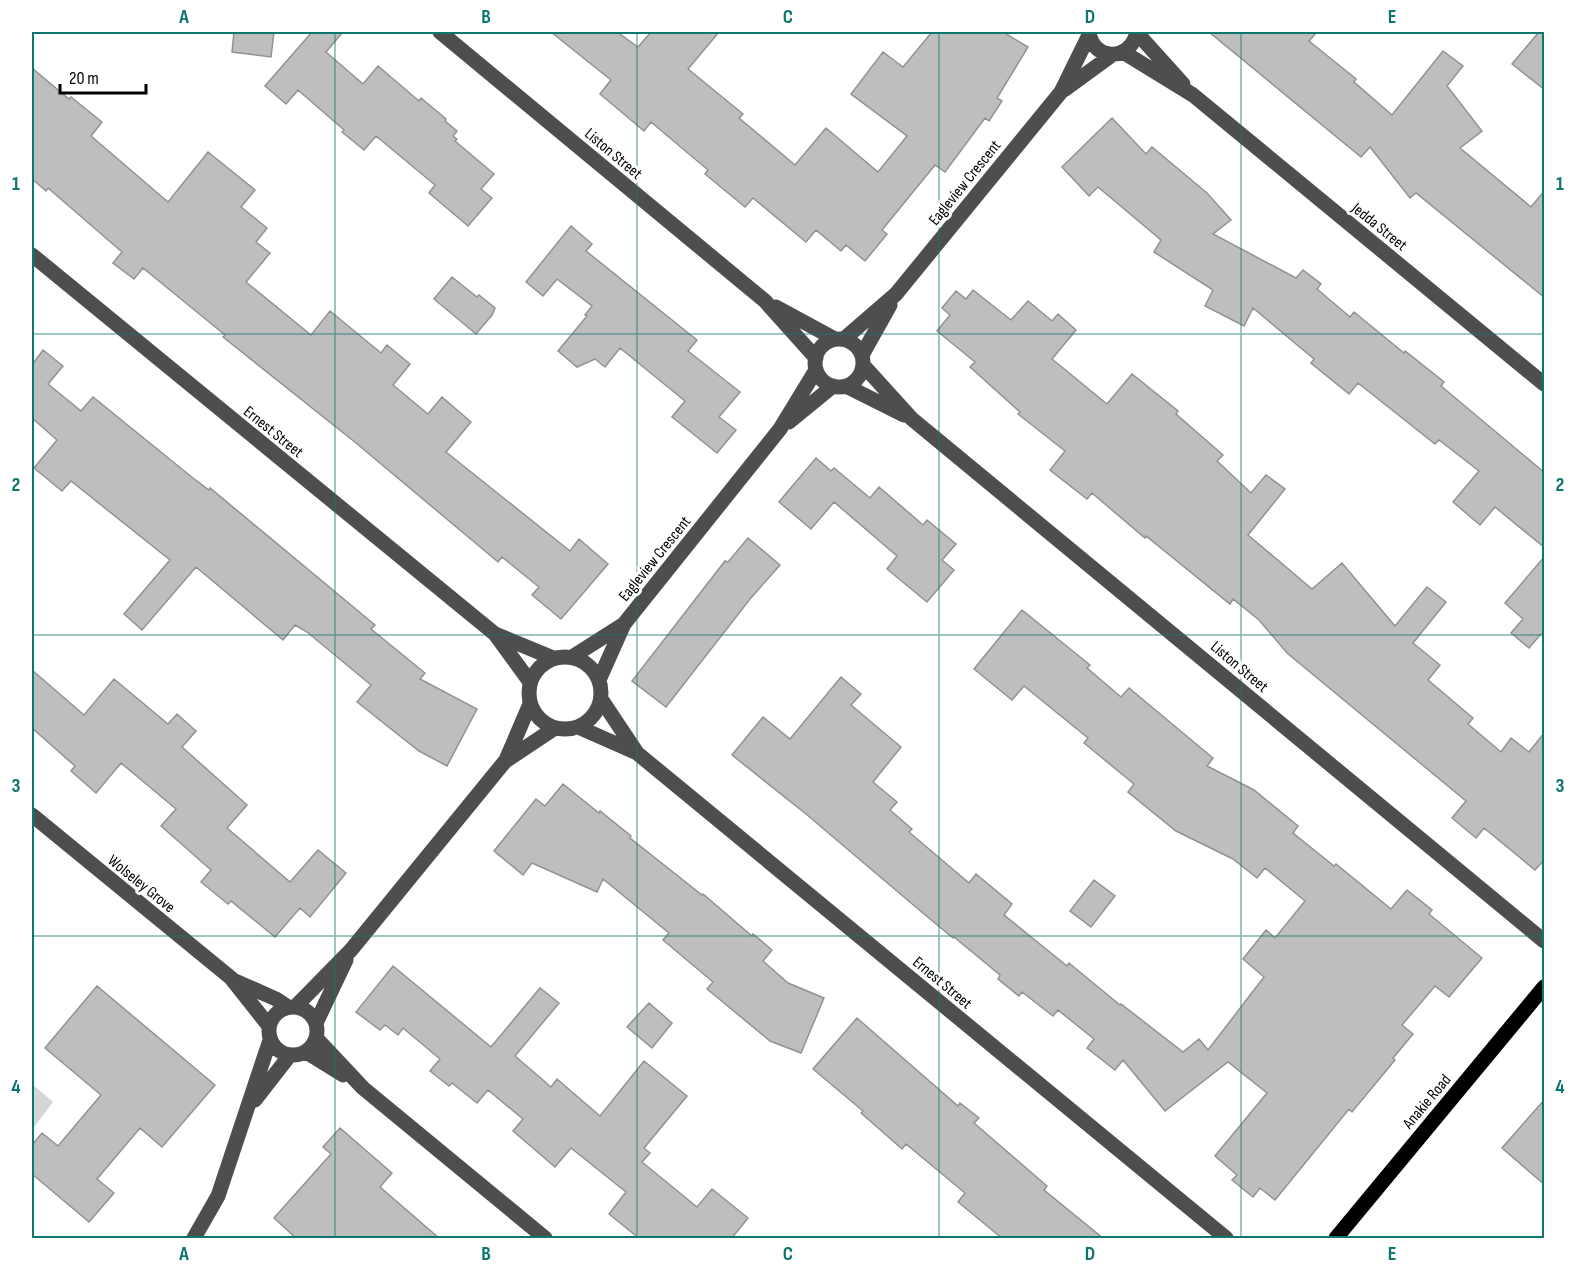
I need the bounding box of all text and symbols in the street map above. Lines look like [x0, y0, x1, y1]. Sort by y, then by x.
text: A [178, 5, 189, 29]
text: B [481, 5, 491, 29]
text: C [783, 5, 793, 29]
text: D [1085, 5, 1095, 29]
text: E [1388, 5, 1396, 29]
scale bar [60, 57, 146, 95]
text: 20 m [69, 68, 99, 89]
street label: Liston Street [580, 125, 646, 184]
street label: Eagleview Crescent [925, 136, 1005, 229]
text: 1 [12, 172, 20, 196]
text: 1 [1556, 172, 1564, 196]
street label: Jedda Street [1347, 199, 1411, 255]
street label: Ernest Street [239, 402, 307, 462]
text: 2 [12, 473, 20, 497]
text: 2 [1556, 473, 1564, 497]
street label: Eagleview Crescent [615, 512, 695, 605]
street label: Liston Street [1206, 638, 1272, 697]
text: 3 [12, 774, 21, 798]
text: 3 [1556, 774, 1565, 798]
street label: Wolseley Grove [103, 851, 179, 917]
street label: Ernest Street [909, 953, 976, 1013]
street label: Anakie Road [1398, 1071, 1455, 1134]
text: 4 [11, 1075, 21, 1099]
text: 4 [1555, 1075, 1565, 1099]
text: A [178, 1242, 189, 1266]
text: B [481, 1242, 491, 1266]
text: C [783, 1242, 793, 1266]
text: D [1085, 1242, 1095, 1266]
text: E [1388, 1242, 1396, 1266]

